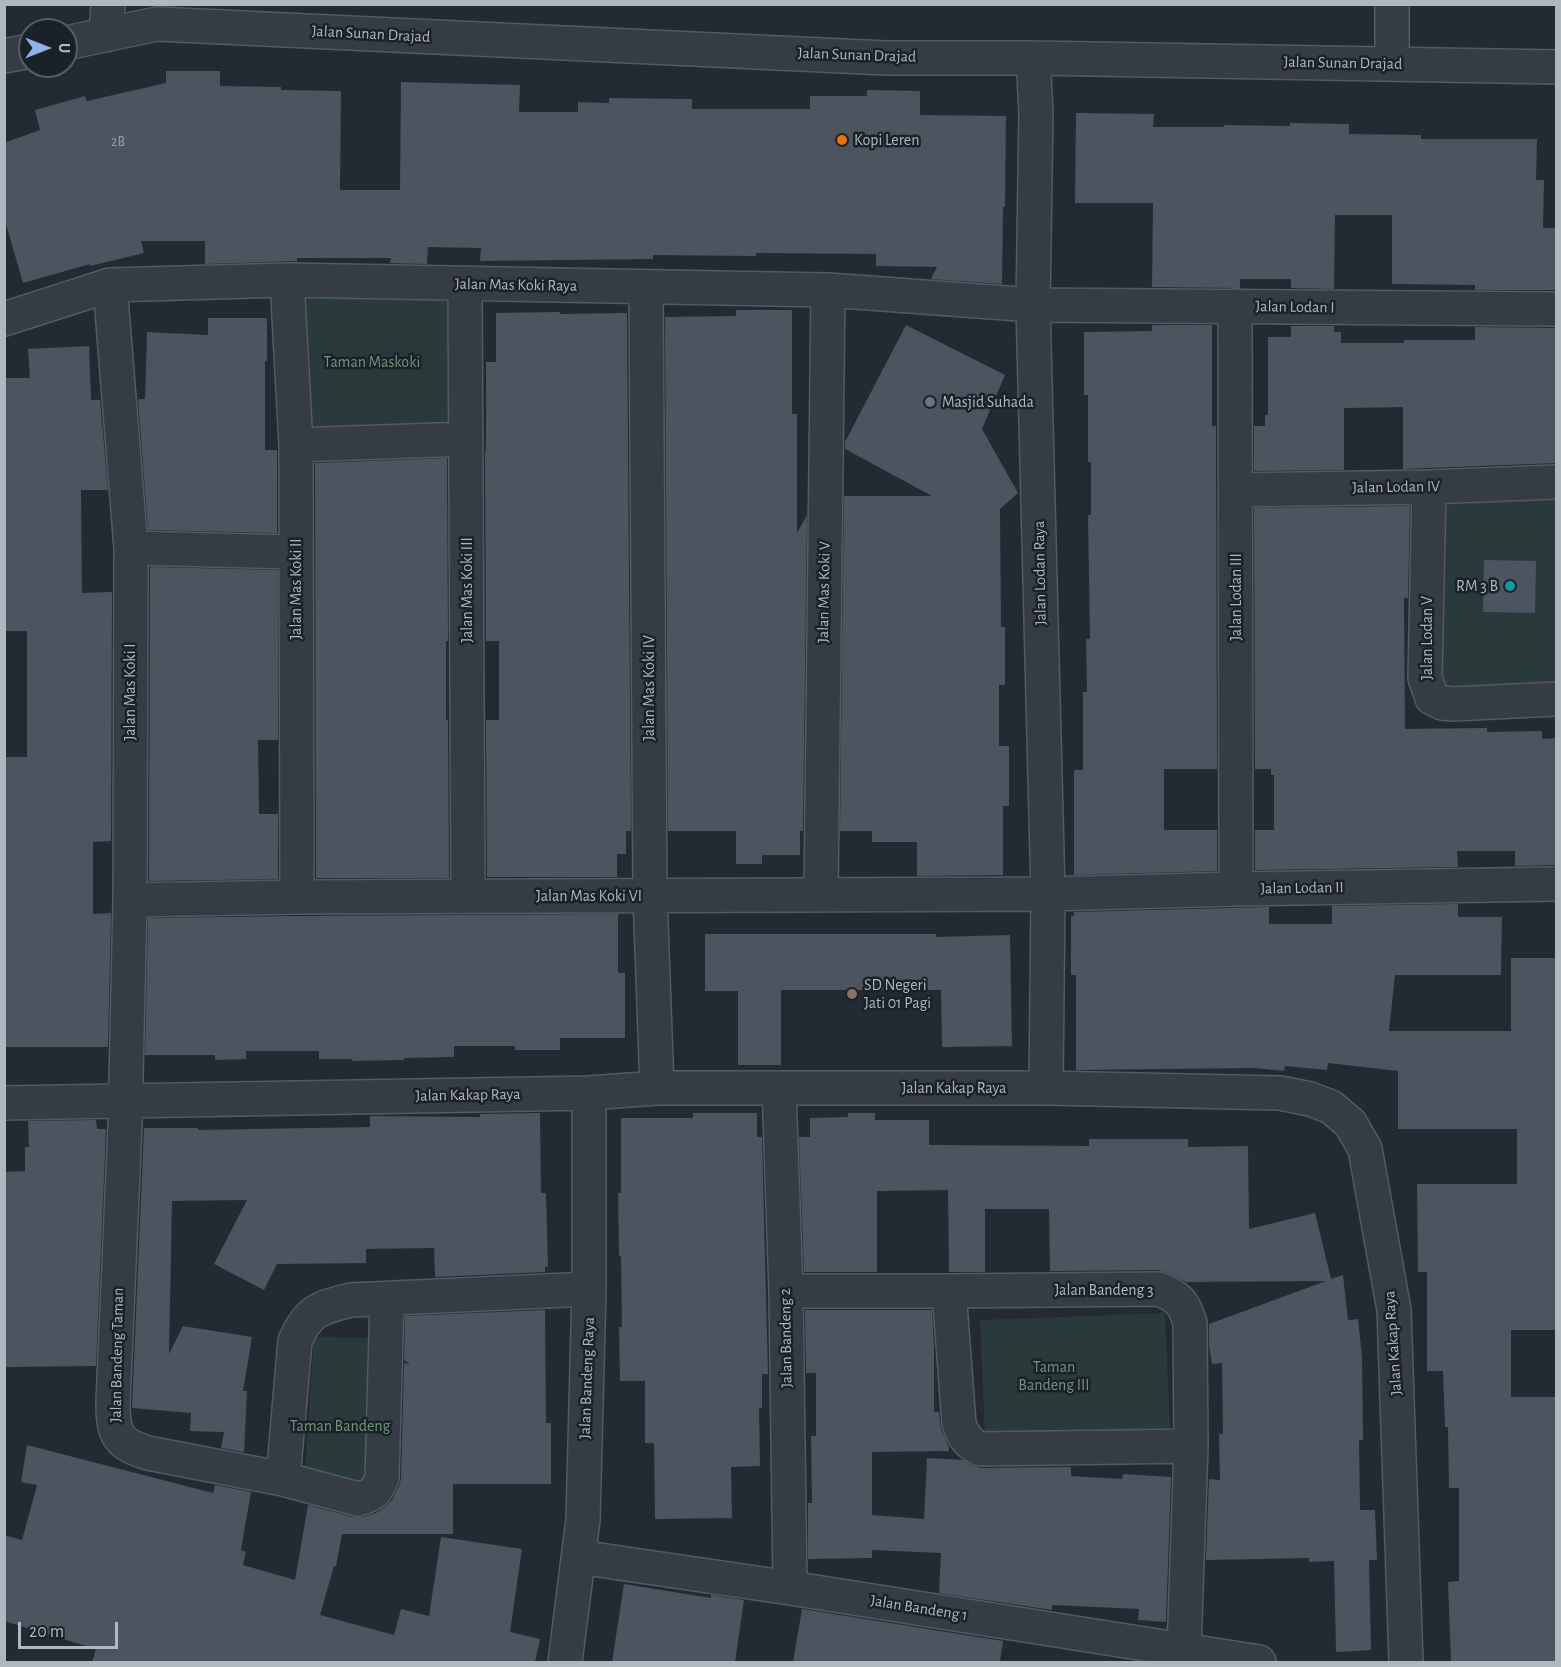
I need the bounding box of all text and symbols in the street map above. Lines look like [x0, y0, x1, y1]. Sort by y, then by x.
north arrow [18, 18, 78, 78]
street label: Jalan Sunan Drajad [311, 21, 431, 47]
text: U [56, 43, 72, 53]
street label: Jalan Sunan Drajad [797, 43, 917, 67]
street label: Jalan Sunan Drajad [1283, 52, 1403, 74]
place label: Kopi Leren [854, 130, 919, 150]
marker: Kopi Leren [835, 133, 849, 147]
house number: 2B [111, 134, 125, 150]
street label: Jalan Mas Koki Raya [455, 274, 577, 296]
street label: Jalan Lodan I [1255, 297, 1335, 317]
park label: Taman Maskoki [324, 352, 420, 372]
place label: Masjid Suhada [942, 392, 1034, 412]
marker: Masjid Suhada [923, 395, 937, 409]
street label: Jalan Lodan IV [1352, 477, 1440, 497]
street label: Jalan Lodan Raya [1029, 521, 1051, 625]
street label: Jalan Mas Koki III [457, 537, 477, 643]
street label: Jalan Mas Koki II [286, 538, 306, 640]
street label: Jalan Mas Koki V [814, 541, 834, 643]
street label: Jalan Lodan III [1226, 553, 1246, 641]
place label: RM 3 B [1456, 576, 1498, 596]
marker: RM 3 B [1503, 579, 1517, 593]
street label: Jalan Lodan V [1417, 596, 1437, 680]
street label: Jalan Mas Koki IV [639, 635, 659, 741]
street label: Jalan Mas Koki I [120, 644, 140, 740]
street label: Jalan Lodan II [1260, 878, 1344, 898]
street label: Jalan Mas Koki VI [536, 886, 642, 906]
place label: SD Negeri Jati 01 Pagi [864, 975, 931, 1013]
marker: SD Negeri Jati 01 Pagi [845, 987, 859, 1001]
street label: Jalan Kakap Raya [902, 1078, 1006, 1098]
street label: Jalan Kakap Raya [415, 1084, 521, 1106]
street label: Jalan Bandeng 3 [1054, 1280, 1154, 1300]
street label: Jalan Bandeng Taman [106, 1287, 128, 1423]
street label: Jalan Bandeng 2 [776, 1288, 796, 1388]
street label: Jalan Kakap Raya [1380, 1290, 1406, 1396]
street label: Jalan Bandeng Raya [575, 1317, 599, 1439]
park label: Taman Bandeng III [1018, 1357, 1090, 1395]
park label: Taman Bandeng [290, 1416, 390, 1436]
street label: Jalan Bandeng 1 [869, 1591, 969, 1625]
scale bar [21, 1610, 122, 1648]
text: 20 m [29, 1623, 64, 1641]

